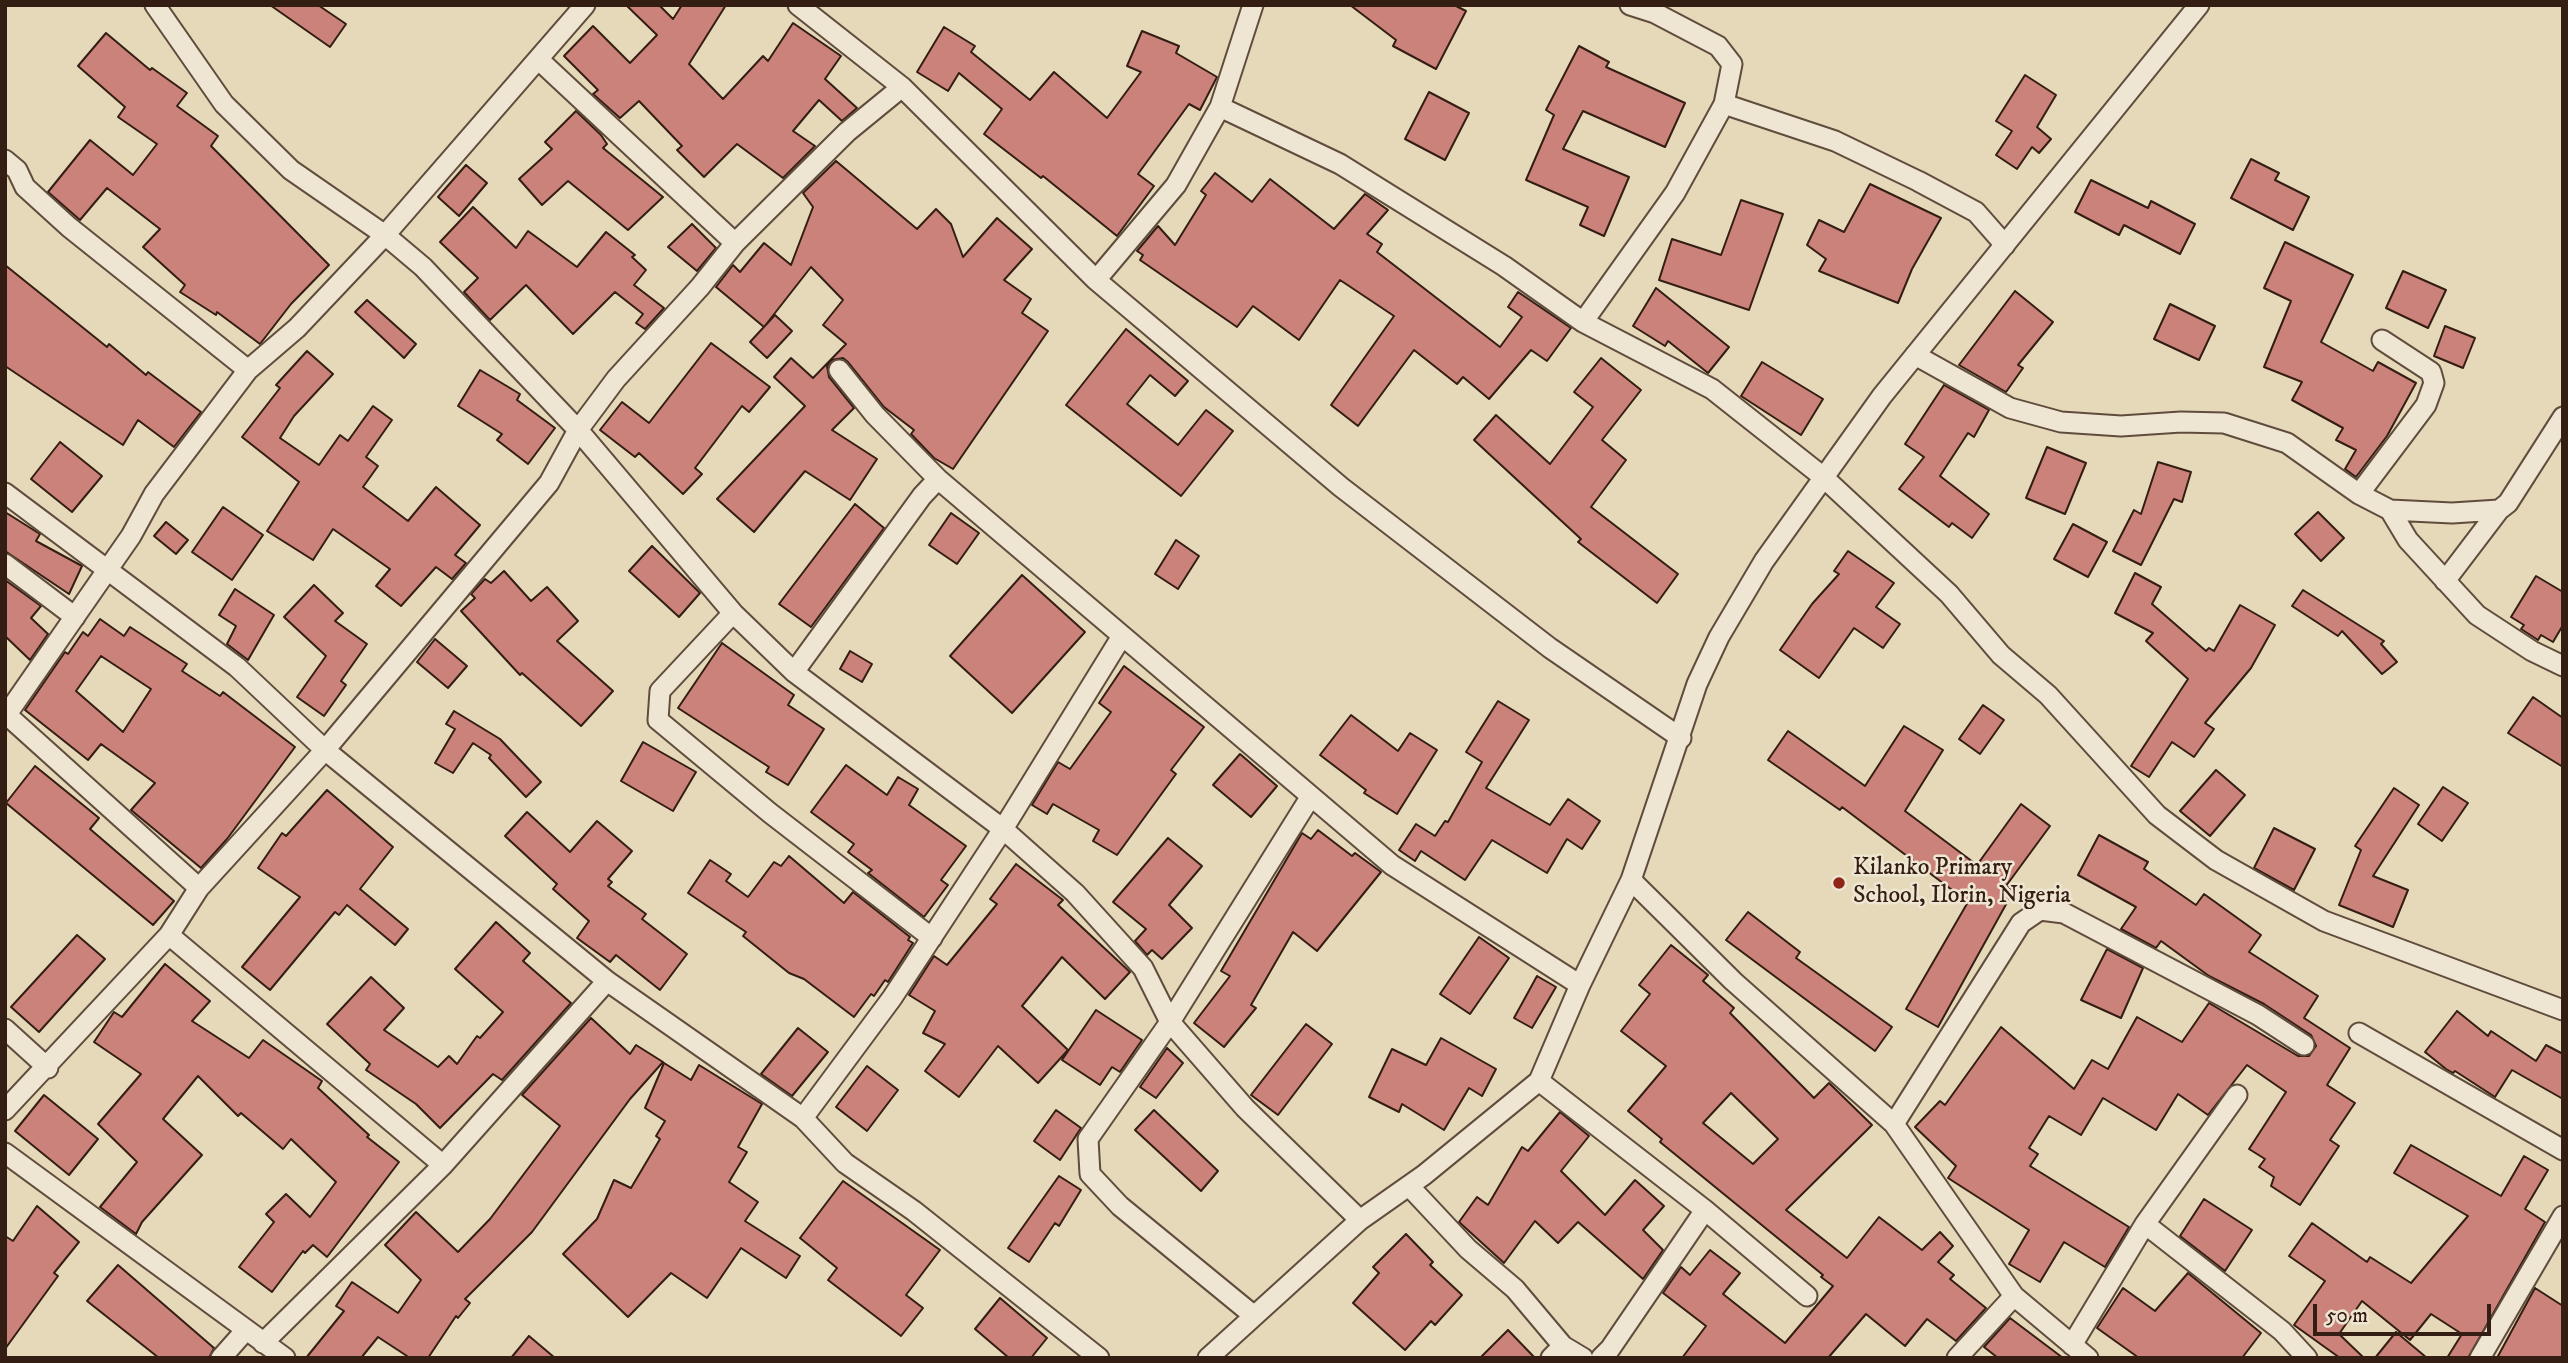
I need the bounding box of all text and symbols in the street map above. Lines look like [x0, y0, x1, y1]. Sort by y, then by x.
place label: Kilanko Primary School, Ilorin, Nigeria [1853, 855, 2071, 911]
marker: Kilanko Primary School, Ilorin, Nigeria [1831, 875, 1847, 891]
scale bar [2316, 1290, 2494, 1334]
text: 50 m [2326, 1303, 2368, 1329]

